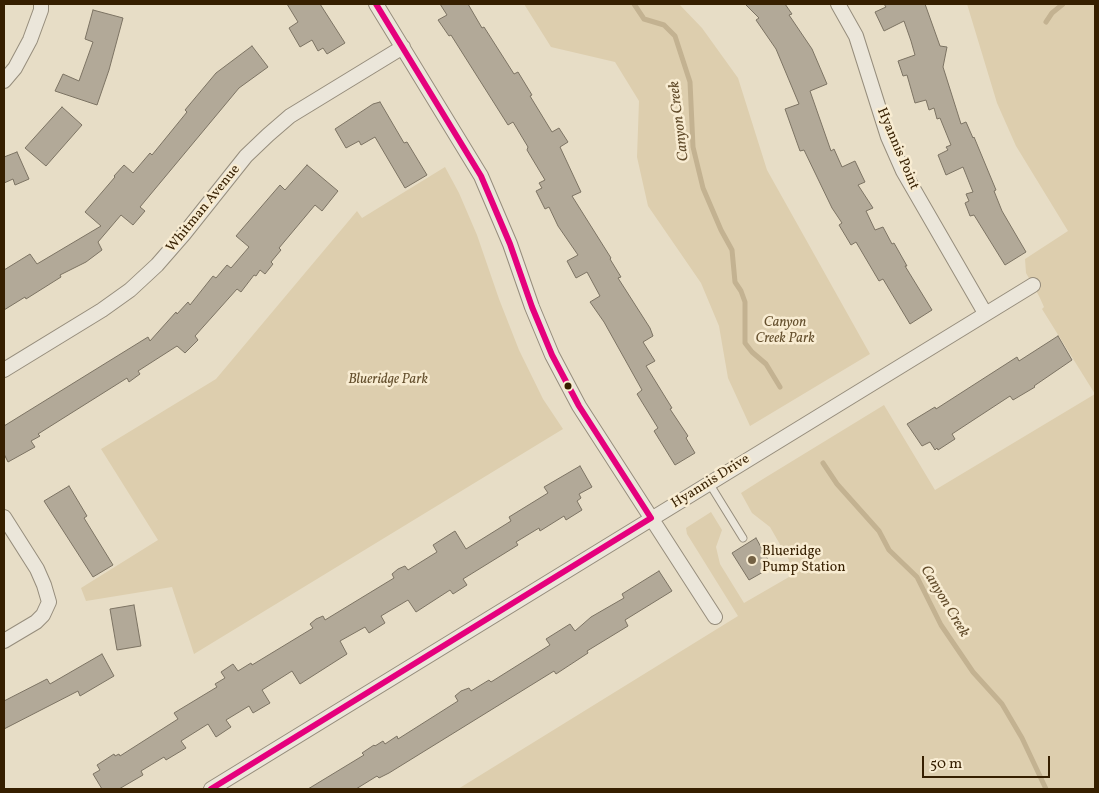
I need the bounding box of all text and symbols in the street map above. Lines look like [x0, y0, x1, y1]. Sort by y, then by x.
water label: Canyon Creek [666, 80, 694, 162]
street label: Hyannis Point [872, 105, 922, 193]
street label: Whitman Avenue [164, 162, 244, 256]
park label: Canyon Creek Park [755, 315, 815, 348]
park label: Blueridge Park [348, 372, 428, 388]
unlabelled marker [563, 381, 573, 391]
street label: Hyannis Drive [669, 451, 753, 513]
place label: Blueridge Pump Station [762, 544, 846, 576]
marker: Blueridge Pump Station [746, 554, 758, 566]
water label: Canyon Creek [916, 563, 972, 641]
scale bar [924, 746, 1052, 778]
text: 50 m [930, 754, 962, 775]

